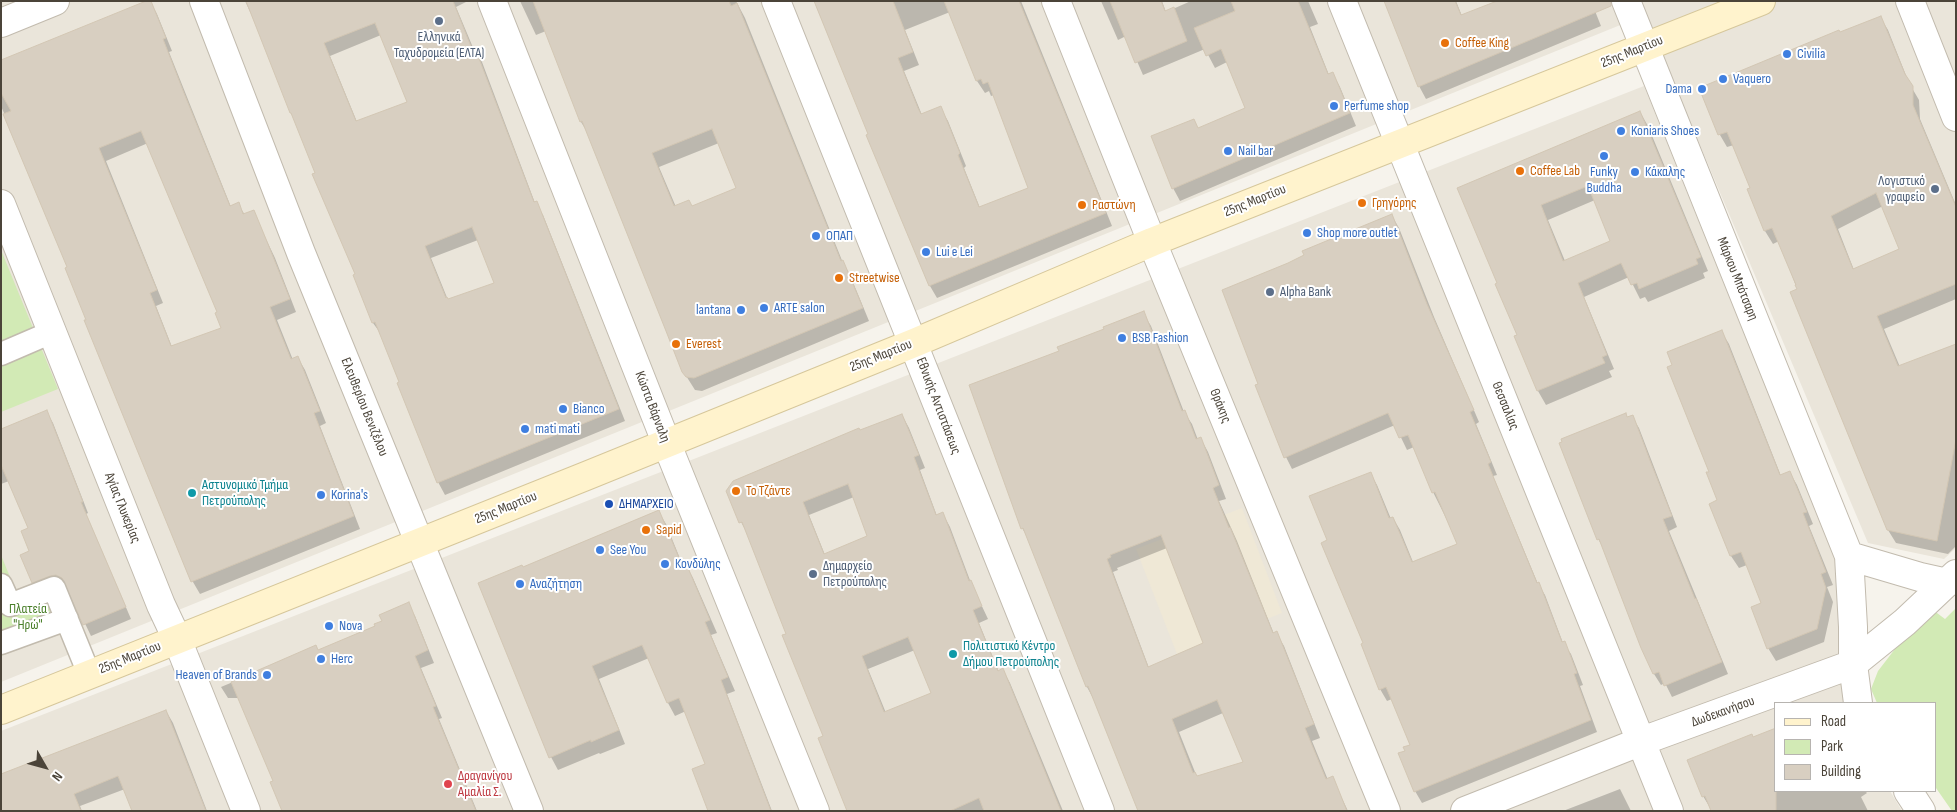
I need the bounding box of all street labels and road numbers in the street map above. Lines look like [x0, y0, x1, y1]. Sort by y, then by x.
street label: 25ης Μαρτίου [1598, 32, 1666, 72]
street label: 25ης Μαρτίου [1221, 181, 1289, 221]
street label: Μάρκου Μπότσαρη [1713, 235, 1761, 323]
street label: 25ης Μαρτίου [847, 336, 915, 376]
street label: Ελευθερίου Βενιζέλου [337, 355, 391, 459]
street label: Εθνικής Αντιστάσεως [912, 355, 964, 457]
street label: Κώστα Βάρναλη [631, 369, 673, 445]
street label: Θεσσαλίας [1488, 379, 1522, 433]
street label: Θράκης [1206, 386, 1234, 426]
street label: Αγίας Γλυκερίας [100, 470, 144, 546]
street label: 25ης Μαρτίου [472, 488, 540, 528]
street label: 25ης Μαρτίου [96, 638, 164, 678]
street label: Δωδεκανήσου [1689, 693, 1757, 731]

